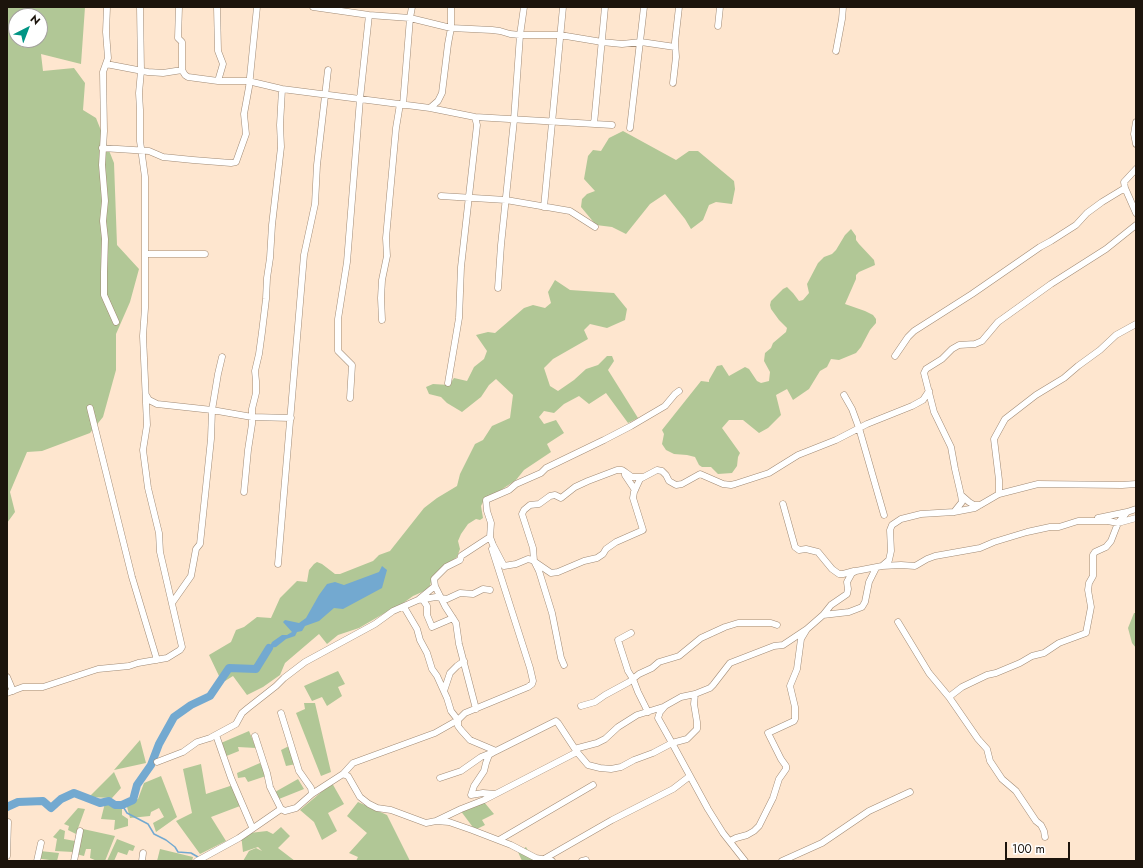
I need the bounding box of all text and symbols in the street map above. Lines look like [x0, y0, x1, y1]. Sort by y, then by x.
north arrow [8, 8, 48, 48]
text: N [27, 11, 44, 29]
scale bar [1007, 834, 1072, 860]
text: 100 m [1012, 840, 1045, 858]

